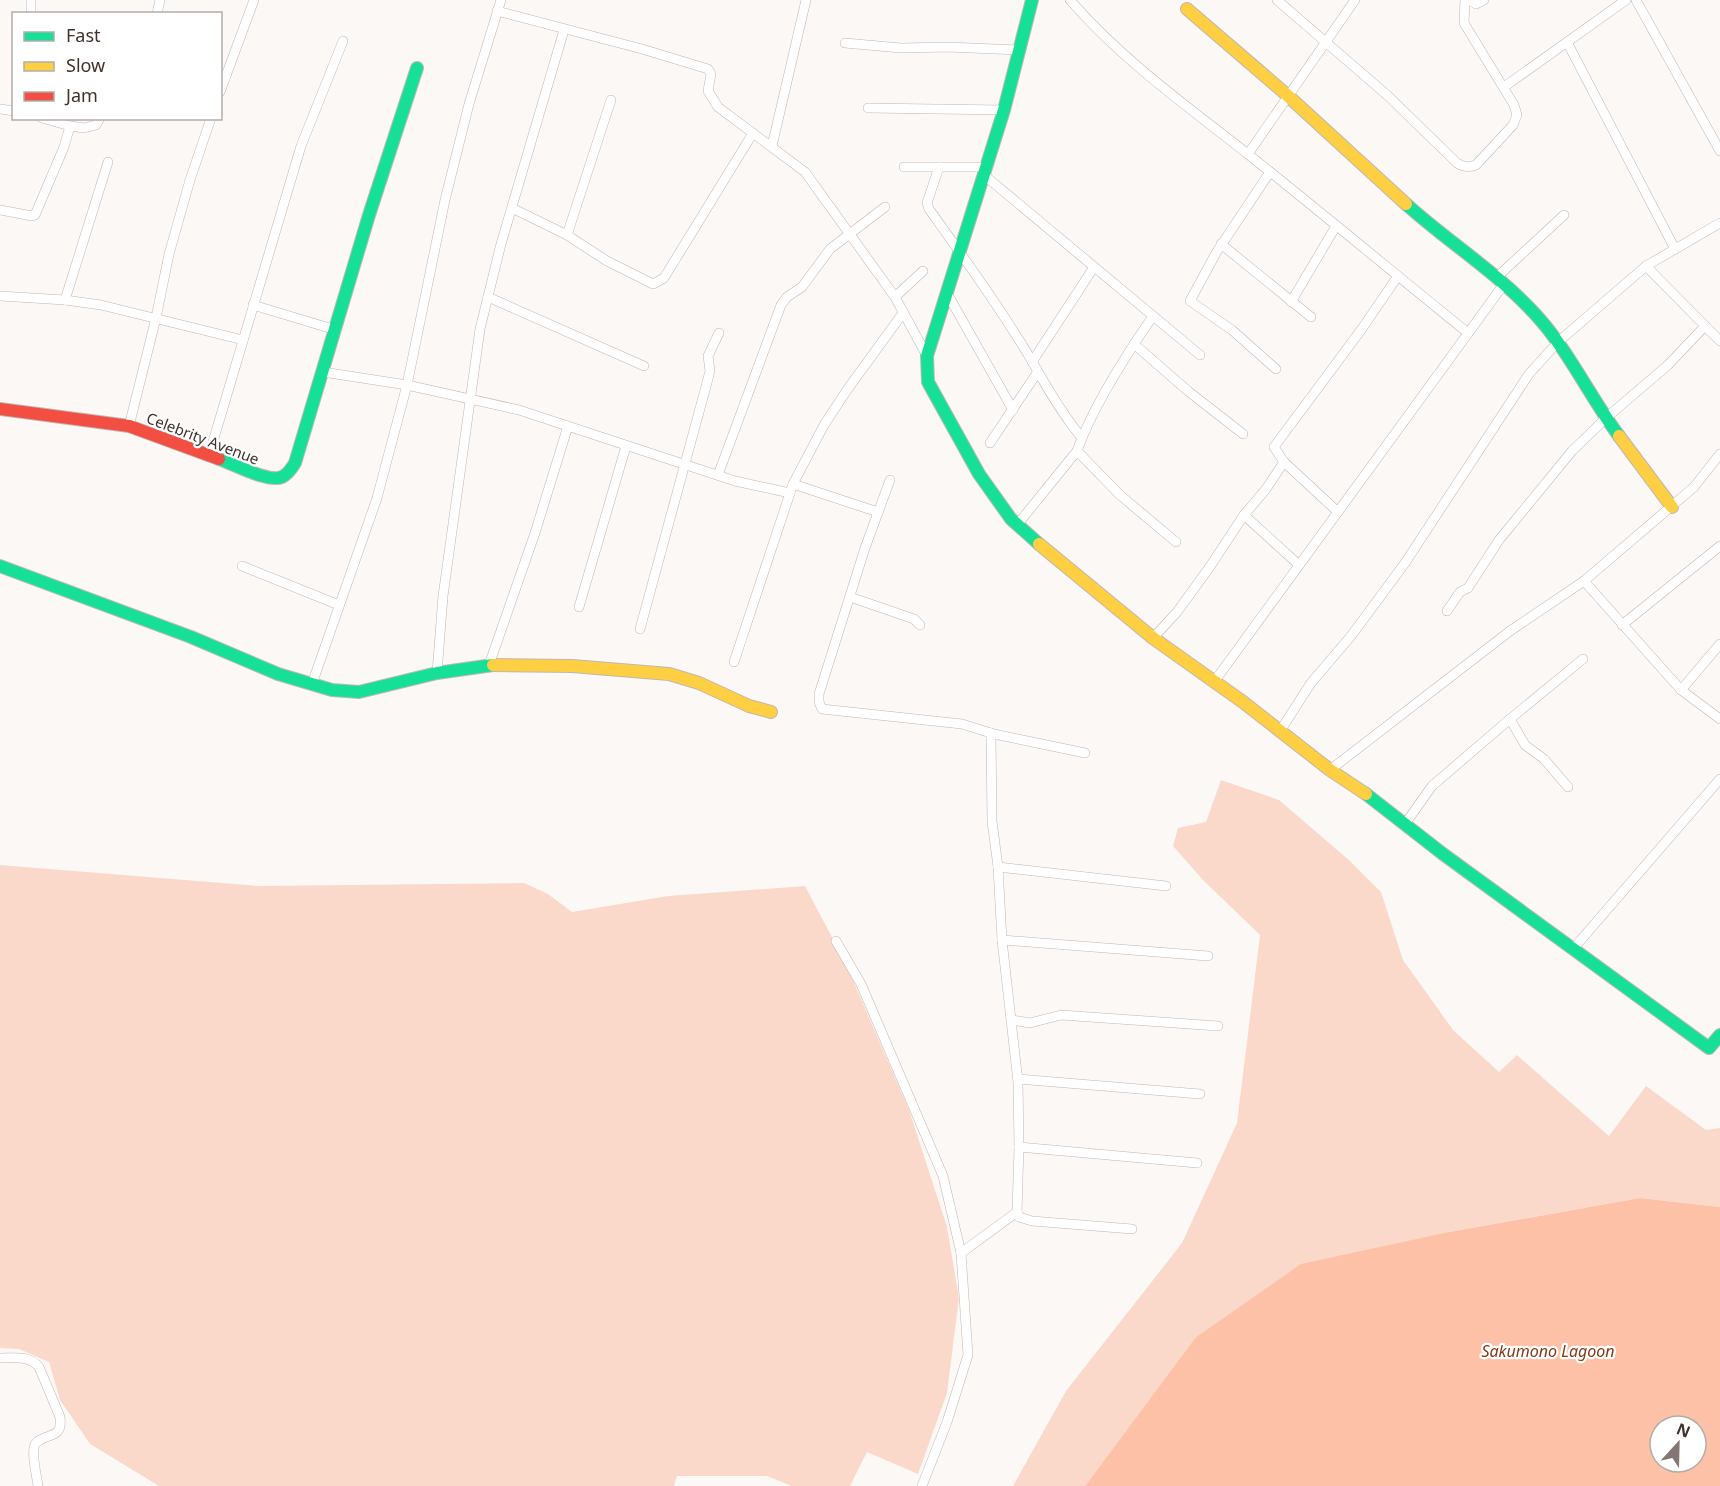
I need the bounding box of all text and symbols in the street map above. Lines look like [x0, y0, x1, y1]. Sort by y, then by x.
legend [12, 12, 222, 120]
text: Fast [66, 23, 101, 47]
text: Slow [66, 53, 105, 77]
text: Jam [64, 83, 98, 107]
street label: Celebrity Avenue [144, 407, 262, 469]
water label: Sakumono Lagoon [1481, 1340, 1615, 1362]
north arrow [1648, 1414, 1708, 1474]
text: N [1673, 1417, 1694, 1443]

